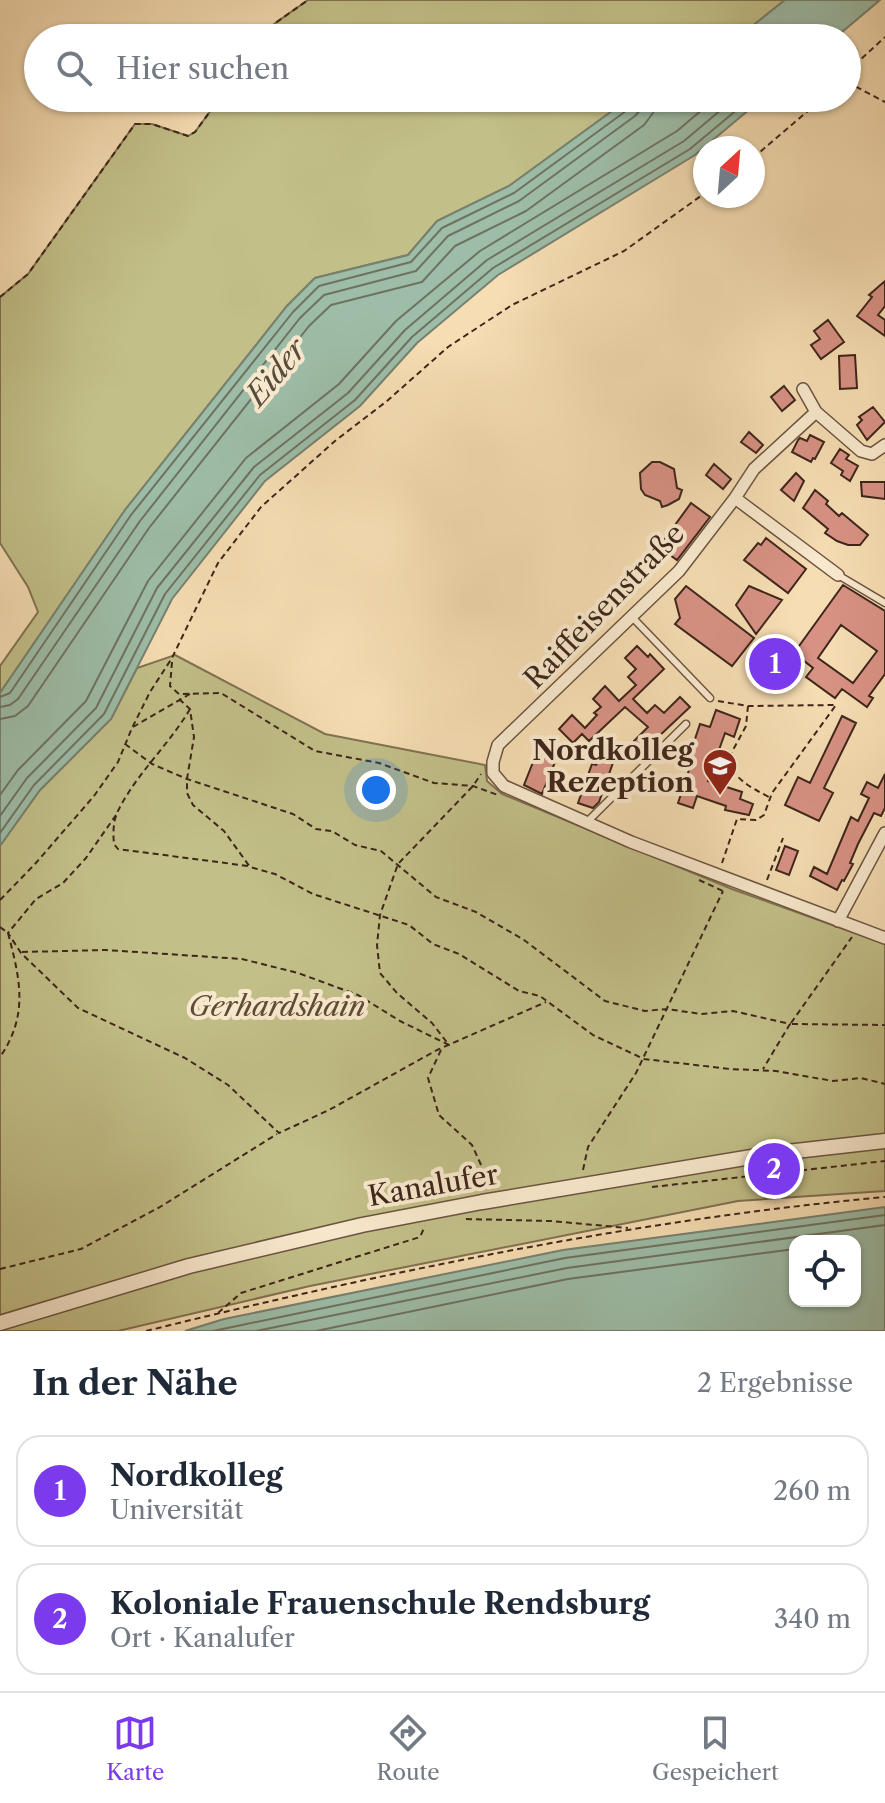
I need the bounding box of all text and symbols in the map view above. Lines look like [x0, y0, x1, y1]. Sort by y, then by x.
search box [24, 24, 861, 112]
icon: search [52, 46, 96, 90]
text: Hier suchen [116, 50, 289, 87]
north arrow [693, 136, 765, 208]
water label: Eider [236, 330, 316, 414]
street label: Raiffeisenstraße [517, 517, 691, 695]
pin: 1 [749, 634, 801, 694]
place label: Nordkolleg Rezeption [532, 733, 695, 799]
school or university icon: Nordkolleg Rezeption [701, 747, 739, 797]
your location [356, 770, 396, 810]
park label: Gerhardshain [189, 989, 365, 1023]
pin: 2 [748, 1139, 800, 1199]
street label: Kanalufer [365, 1157, 501, 1213]
map controls [789, 1235, 861, 1307]
button: locate [789, 1235, 861, 1307]
text: In der Nähe [32, 1362, 238, 1404]
text: 2 Ergebnisse [697, 1367, 853, 1399]
text: Nordkolleg [110, 1457, 283, 1494]
text: 1 [54, 1475, 66, 1507]
text: 260 m [773, 1475, 851, 1507]
text: Universität [110, 1494, 244, 1526]
text: Koloniale Frauenschule Rendsburg [110, 1585, 650, 1622]
text: 2 [52, 1603, 68, 1635]
text: 340 m [774, 1603, 851, 1635]
text: Ort · Kanalufer [110, 1622, 295, 1654]
tab: Karte [106, 1711, 164, 1786]
tab: Route [377, 1711, 440, 1786]
tab: Gespeichert [652, 1711, 779, 1786]

